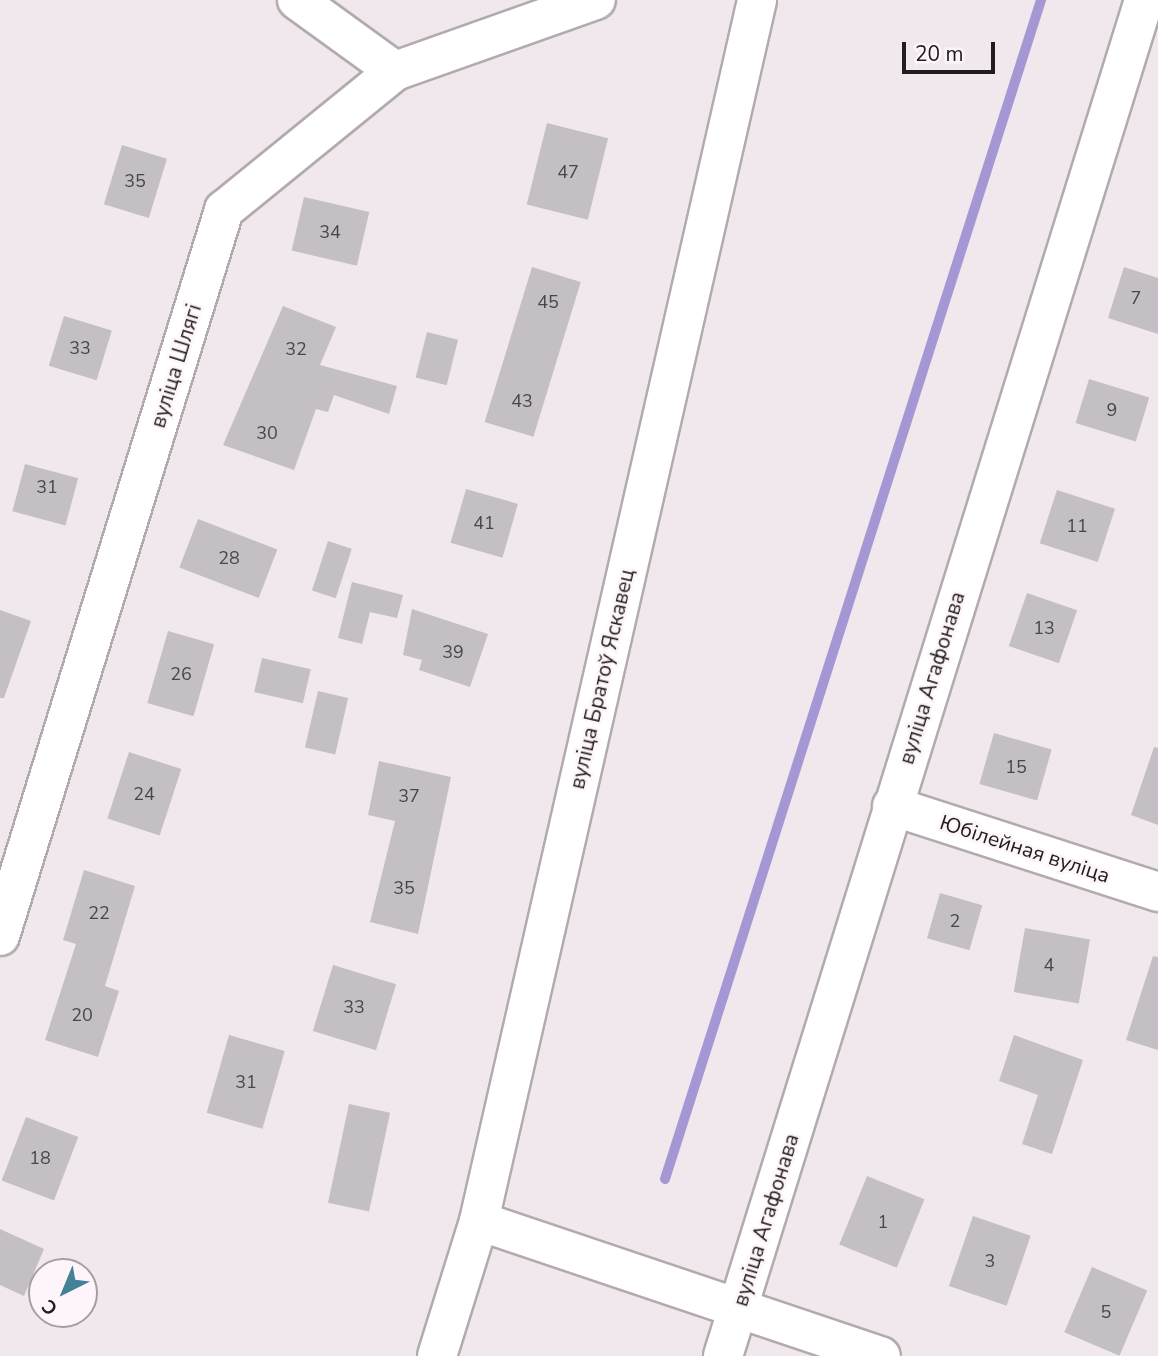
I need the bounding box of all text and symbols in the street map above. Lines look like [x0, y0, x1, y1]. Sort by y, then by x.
scale bar [906, 28, 999, 72]
text: 20 m [915, 40, 964, 68]
house number: 47 [557, 161, 579, 183]
house number: 35 [124, 170, 146, 192]
house number: 34 [319, 221, 341, 243]
house number: 7 [1131, 287, 1141, 309]
house number: 45 [537, 291, 559, 313]
street label: вуліца Шлягі [145, 301, 207, 431]
house number: 33 [69, 337, 91, 359]
house number: 32 [285, 338, 307, 360]
house number: 43 [511, 390, 533, 412]
house number: 9 [1107, 399, 1117, 421]
house number: 30 [256, 422, 278, 444]
house number: 31 [36, 476, 58, 498]
house number: 41 [473, 512, 495, 534]
house number: 11 [1066, 515, 1088, 537]
house number: 28 [218, 547, 240, 569]
street label: вуліца Братоў Яскавец [564, 566, 640, 792]
street label: вуліца Агафонава [894, 589, 970, 767]
house number: 13 [1033, 617, 1055, 639]
house number: 39 [442, 641, 464, 663]
house number: 26 [170, 663, 192, 685]
house number: 15 [1005, 756, 1027, 778]
house number: 24 [133, 783, 155, 805]
house number: 37 [398, 785, 420, 807]
street label: Юбілейная вуліца [937, 810, 1113, 888]
house number: 35 [393, 877, 415, 899]
house number: 22 [88, 902, 110, 924]
house number: 2 [950, 910, 960, 932]
house number: 4 [1044, 954, 1054, 976]
house number: 33 [343, 996, 365, 1018]
house number: 20 [71, 1004, 93, 1026]
house number: 31 [235, 1071, 257, 1093]
street label: вуліца Агафонава [728, 1131, 804, 1309]
house number: 18 [29, 1147, 51, 1169]
house number: 1 [878, 1211, 888, 1233]
house number: 3 [985, 1250, 995, 1272]
north arrow [28, 1258, 98, 1328]
text: С [36, 1293, 64, 1321]
house number: 5 [1101, 1301, 1111, 1323]

